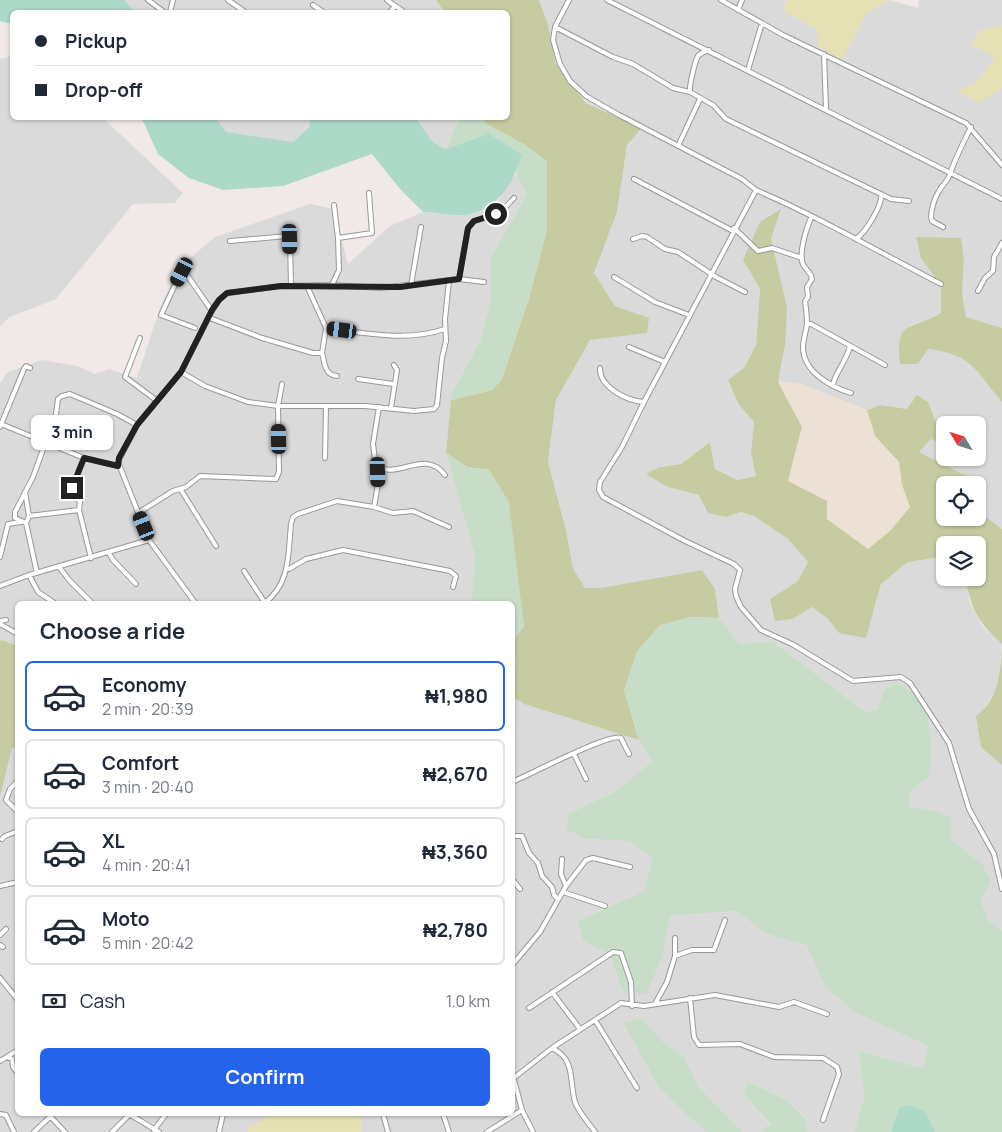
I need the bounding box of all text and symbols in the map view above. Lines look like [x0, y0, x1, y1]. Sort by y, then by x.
text: Pickup [65, 28, 127, 54]
text: Drop-off [65, 77, 142, 103]
route start [485, 203, 507, 225]
car [282, 224, 297, 254]
car [168, 255, 195, 289]
car [326, 321, 357, 339]
callout: 3 min [31, 416, 113, 450]
north arrow [936, 416, 986, 466]
map controls [936, 416, 986, 586]
text: 3 min [51, 421, 93, 443]
car [271, 424, 286, 454]
car [369, 457, 386, 487]
button: locate [936, 476, 986, 526]
route end [61, 477, 83, 499]
car [131, 509, 156, 543]
button: layers [936, 536, 986, 586]
text: Choose a ride [40, 616, 185, 646]
text: Economy [102, 672, 186, 698]
icon: car [42, 674, 87, 719]
text: ₦1,980 [425, 683, 488, 709]
text: 2 min · 20:39 [102, 698, 194, 720]
text: Comfort [102, 750, 179, 776]
icon: car [42, 752, 87, 797]
text: ₦2,670 [423, 761, 488, 787]
text: 3 min · 20:40 [102, 776, 194, 798]
text: XL [102, 828, 125, 854]
icon: car [42, 830, 87, 875]
text: ₦3,360 [422, 839, 488, 865]
text: 4 min · 20:41 [102, 854, 191, 876]
text: Moto [102, 906, 149, 932]
icon: car [42, 908, 87, 953]
text: ₦2,780 [423, 917, 488, 943]
text: 5 min · 20:42 [102, 932, 194, 954]
icon: cash [40, 987, 68, 1015]
text: Cash [80, 988, 125, 1014]
text: 1.0 km [446, 990, 490, 1012]
button: Confirm [40, 1048, 490, 1106]

